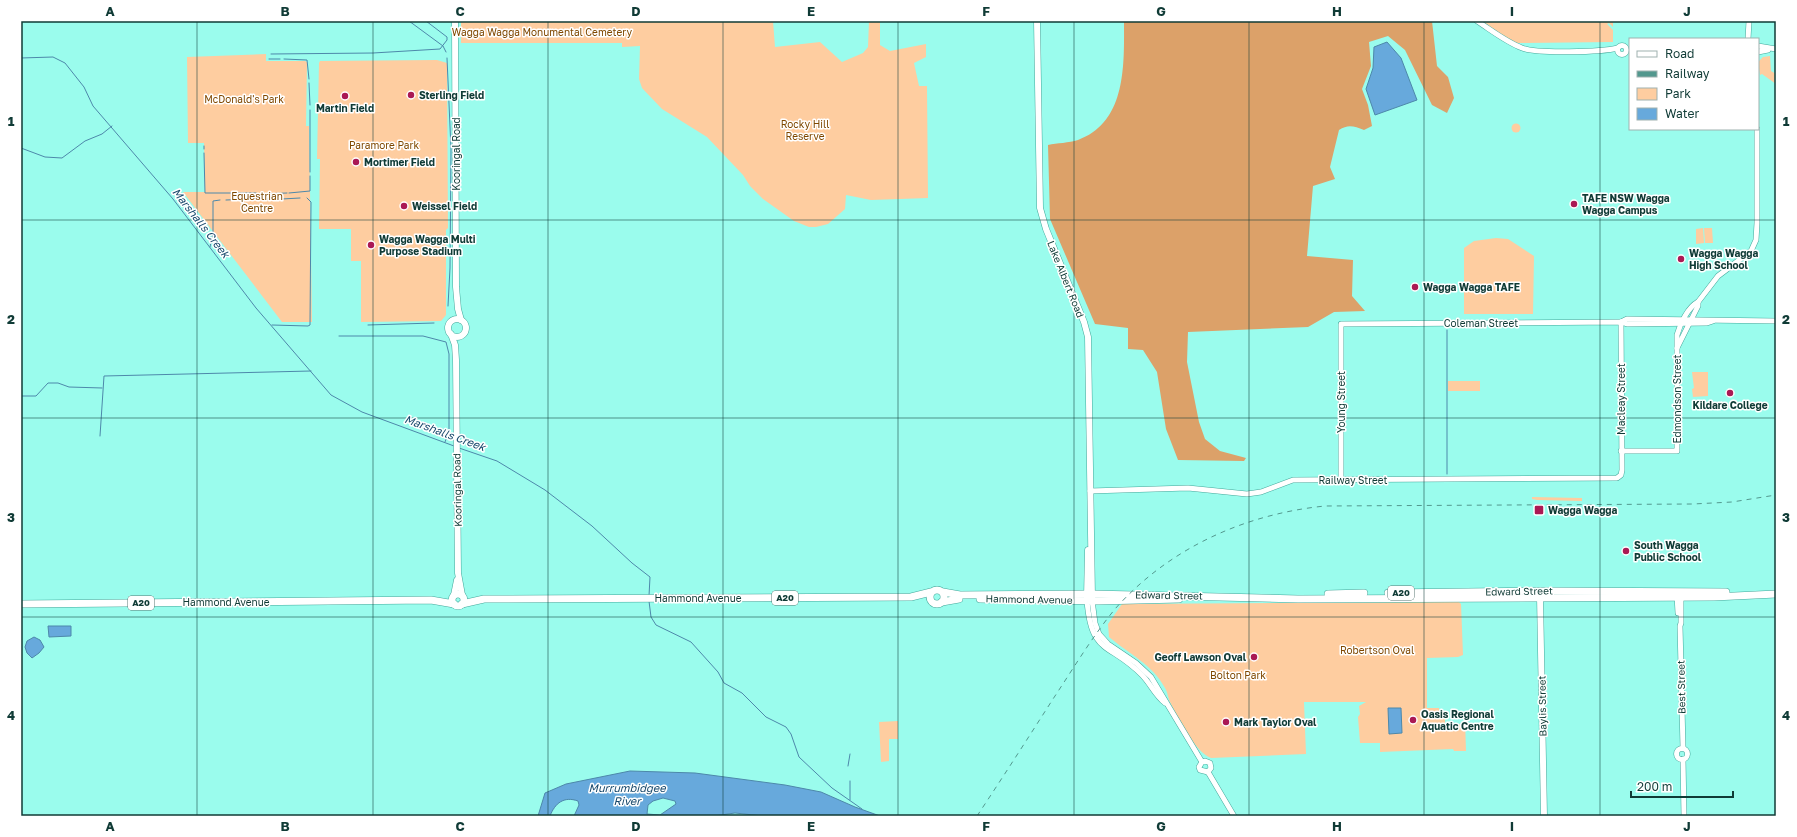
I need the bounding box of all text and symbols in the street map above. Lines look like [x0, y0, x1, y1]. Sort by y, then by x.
text: A [105, 3, 115, 19]
text: B [280, 3, 290, 19]
text: C [455, 3, 465, 19]
text: D [631, 3, 641, 19]
text: E [807, 3, 815, 19]
text: F [982, 3, 990, 19]
text: G [1156, 3, 1166, 19]
text: H [1332, 3, 1342, 19]
text: I [1510, 3, 1514, 19]
text: J [1683, 3, 1691, 19]
park label: Wagga Wagga Monumental Cemetery [452, 26, 633, 38]
legend [1629, 38, 1759, 130]
text: Road [1665, 46, 1694, 61]
text: Railway [1665, 66, 1710, 81]
text: Park [1665, 86, 1691, 101]
place label: Sterling Field [419, 89, 484, 101]
marker: Sterling Field [406, 90, 416, 100]
marker: Martin Field [340, 91, 350, 101]
park label: McDonald's Park [204, 93, 284, 105]
place label: Martin Field [316, 102, 374, 114]
text: Water [1665, 106, 1699, 121]
text: 1 [8, 113, 15, 129]
text: 1 [1783, 113, 1790, 129]
street label: Kooringal Road [450, 117, 462, 191]
park label: Rocky Hill Reserve [781, 118, 829, 142]
park label: Paramore Park [349, 139, 419, 151]
place label: Mortimer Field [364, 156, 435, 168]
marker: Mortimer Field [351, 157, 361, 167]
water label: Marshalls Creek [170, 185, 234, 262]
park label: Equestrian Centre [231, 190, 283, 214]
place label: TAFE NSW Wagga Wagga Campus [1582, 192, 1670, 216]
marker: TAFE NSW Wagga Wagga Campus [1569, 199, 1579, 209]
place label: Weissel Field [412, 200, 477, 212]
marker: Weissel Field [399, 201, 409, 211]
place label: Wagga Wagga Multi Purpose Stadium [379, 233, 476, 257]
street label: Lake Albert Road [1045, 239, 1087, 319]
marker: Wagga Wagga Multi Purpose Stadium [366, 240, 376, 250]
place label: Wagga Wagga High School [1689, 247, 1758, 271]
marker: Wagga Wagga High School [1676, 254, 1686, 264]
place label: Wagga Wagga TAFE [1423, 281, 1520, 293]
marker: Wagga Wagga TAFE [1410, 282, 1420, 292]
text: 2 [7, 311, 15, 327]
text: 2 [1782, 311, 1790, 327]
street label: Coleman Street [1444, 317, 1518, 329]
street label: Edmondson Street [1671, 355, 1683, 443]
street label: Macleay Street [1615, 363, 1627, 435]
street label: Young Street [1335, 371, 1347, 433]
marker: Kildare College [1725, 388, 1735, 398]
place label: Kildare College [1692, 399, 1768, 411]
water label: Marshalls Creek [403, 412, 489, 454]
street label: Kooringal Road [450, 453, 464, 527]
street label: Railway Street [1318, 474, 1388, 486]
marker: Wagga Wagga [1533, 504, 1545, 516]
place label: Wagga Wagga [1548, 504, 1617, 516]
text: 3 [7, 509, 15, 525]
text: 3 [1782, 509, 1790, 525]
place label: South Wagga Public School [1634, 539, 1702, 563]
marker: South Wagga Public School [1621, 546, 1631, 556]
street label: Edward Street [1485, 584, 1553, 598]
road number: A20 [1388, 586, 1414, 600]
street label: Edward Street [1135, 588, 1203, 602]
road number: A20 [772, 591, 798, 605]
street label: Hammond Avenue [654, 592, 742, 604]
street label: Hammond Avenue [985, 592, 1073, 606]
road number: A20 [128, 596, 154, 610]
street label: Hammond Avenue [182, 596, 270, 608]
park label: Robertson Oval [1340, 644, 1414, 656]
place label: Geoff Lawson Oval [1154, 651, 1247, 663]
marker: Geoff Lawson Oval [1249, 652, 1259, 662]
street label: Best Street [1675, 660, 1687, 714]
park label: Bolton Park [1210, 669, 1266, 681]
street label: Baylis Street [1535, 675, 1549, 737]
text: 4 [7, 707, 15, 723]
text: 4 [1782, 707, 1790, 723]
place label: Oasis Regional Aquatic Centre [1421, 708, 1494, 732]
marker: Oasis Regional Aquatic Centre [1408, 715, 1418, 725]
place label: Mark Taylor Oval [1234, 716, 1317, 728]
marker: Mark Taylor Oval [1221, 717, 1231, 727]
scale bar [1631, 773, 1733, 799]
text: 200 m [1637, 779, 1672, 794]
water label: Murrumbidgee River [588, 781, 667, 807]
text: A [105, 818, 115, 834]
text: B [280, 818, 290, 834]
text: C [455, 818, 465, 834]
text: D [631, 818, 641, 834]
text: E [807, 818, 815, 834]
text: F [982, 818, 990, 834]
text: G [1156, 818, 1166, 834]
text: H [1332, 818, 1342, 834]
text: I [1510, 818, 1514, 834]
text: J [1683, 818, 1691, 834]

